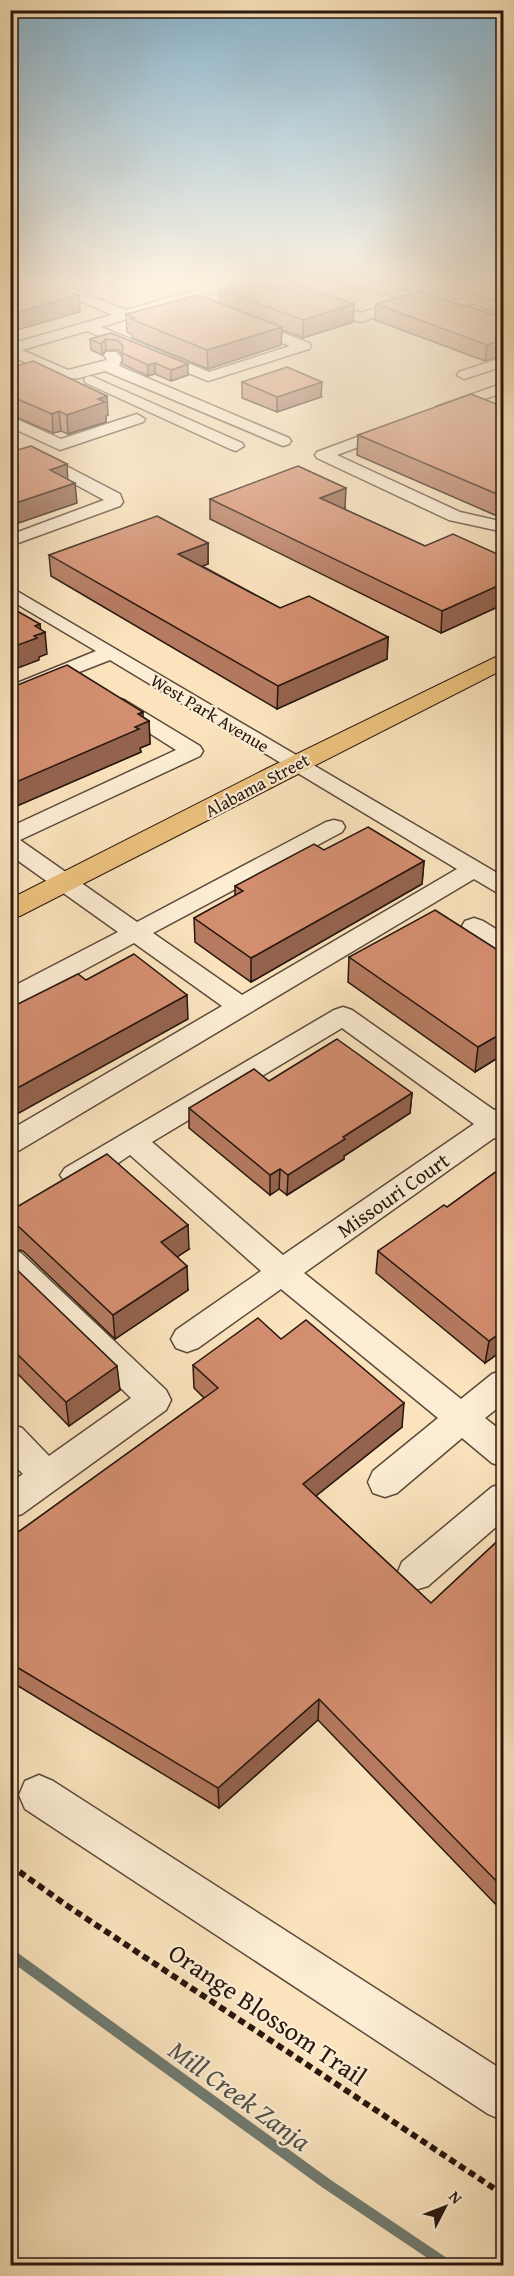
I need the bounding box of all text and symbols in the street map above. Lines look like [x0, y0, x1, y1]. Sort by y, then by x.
street label: West Park Avenue [145, 667, 275, 759]
street label: Alabama Street [200, 746, 315, 824]
street label: Missouri Court [331, 1145, 456, 1245]
street label: Orange Blossom Trail [161, 1933, 375, 2095]
water label: Mill Creek Zanja [161, 2030, 320, 2161]
north arrow [415, 2177, 475, 2237]
text: N [444, 2185, 469, 2209]

